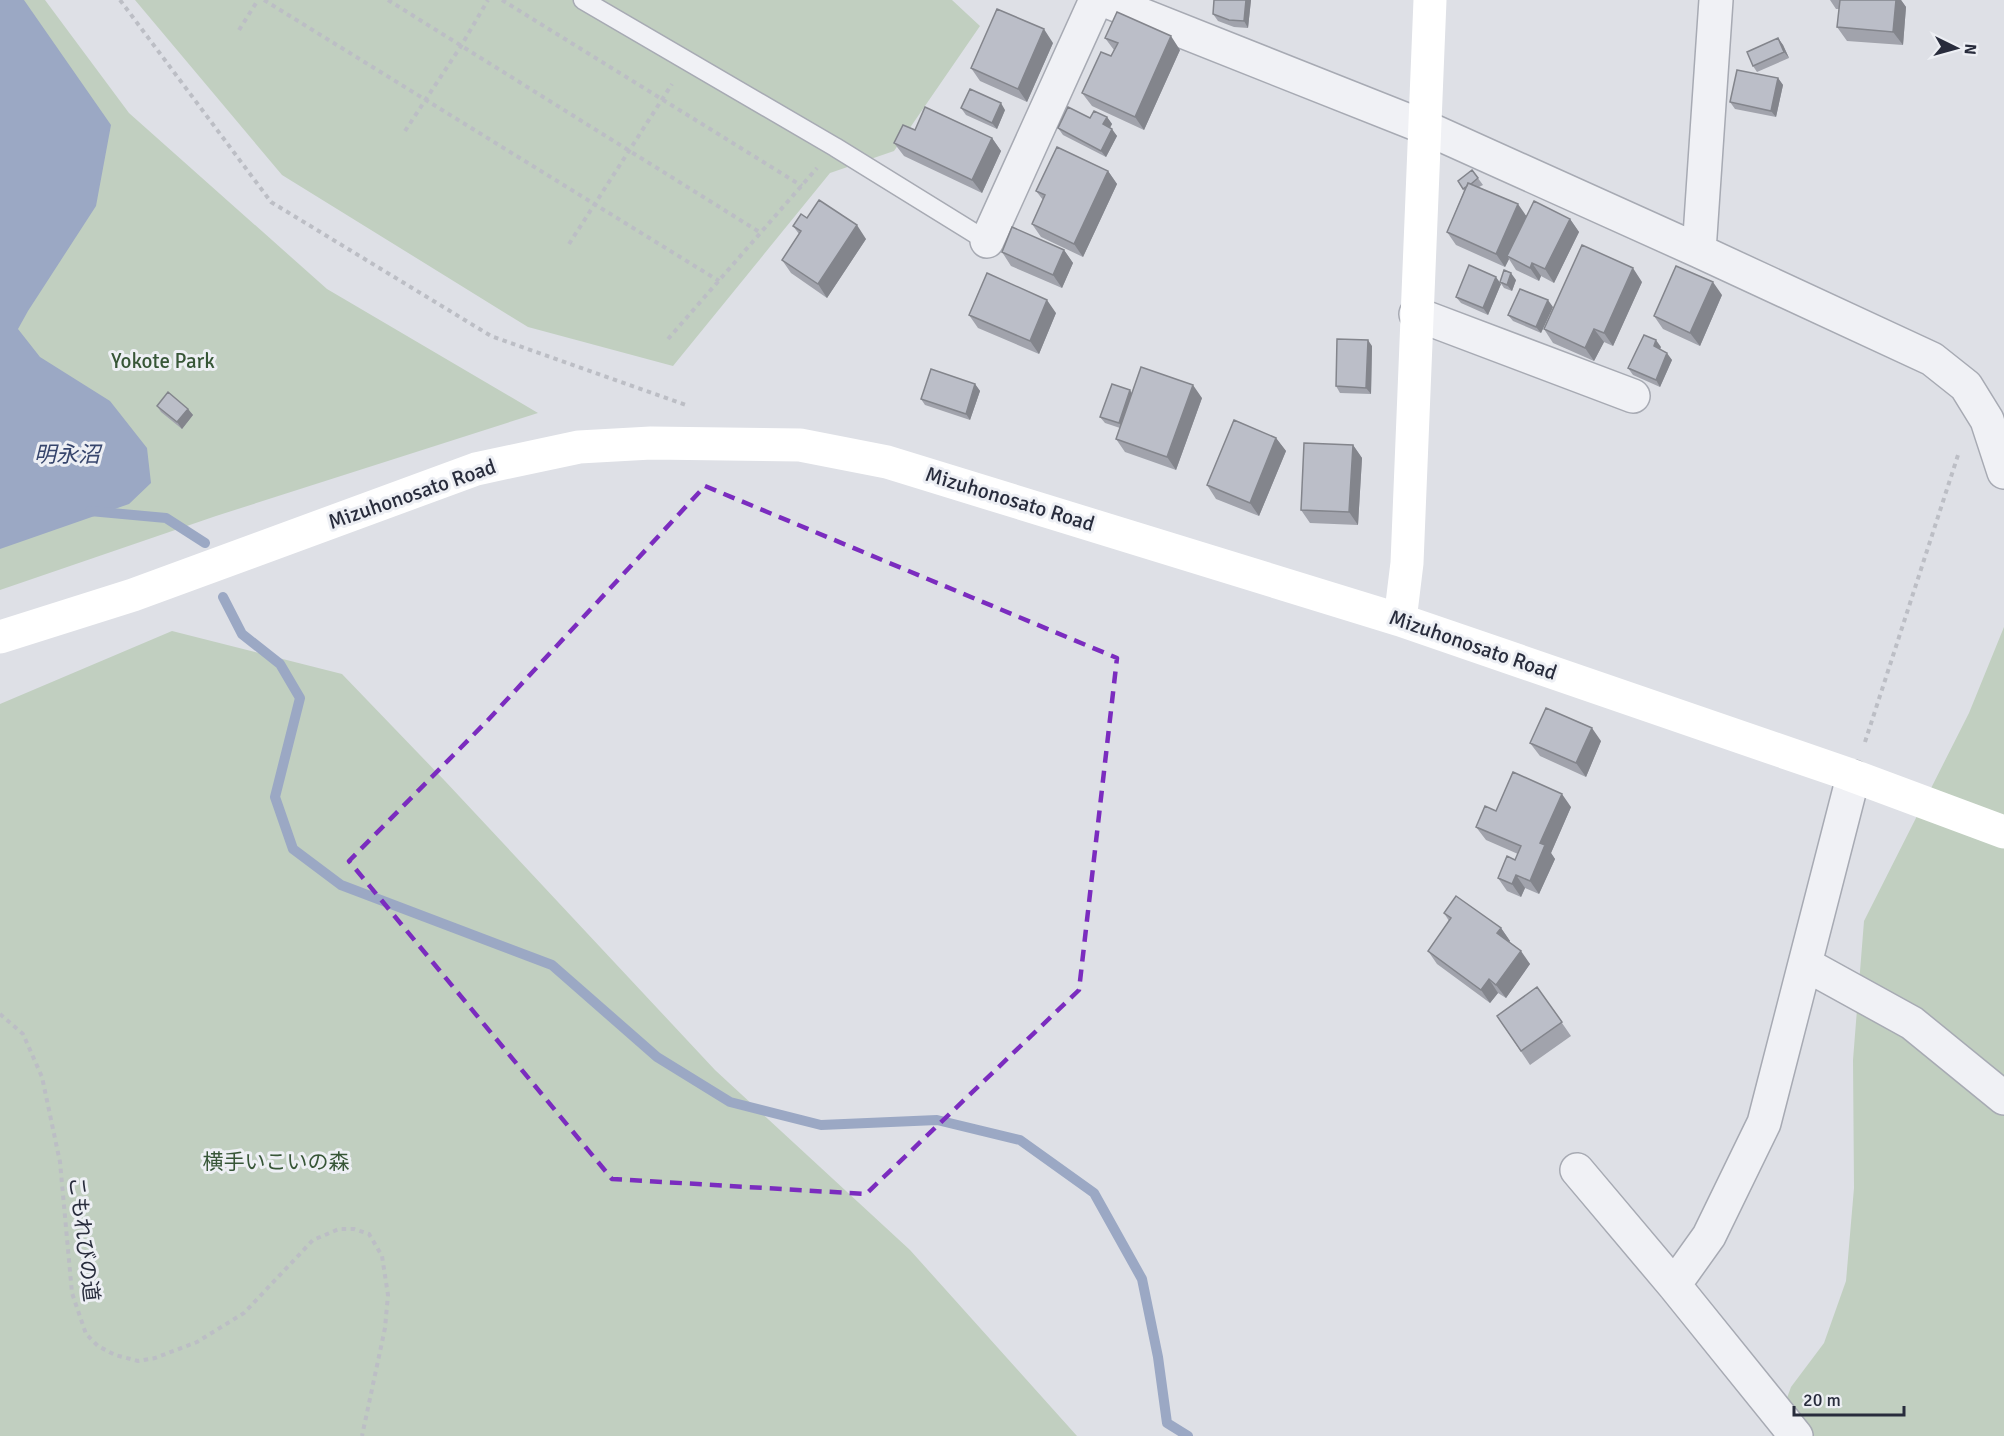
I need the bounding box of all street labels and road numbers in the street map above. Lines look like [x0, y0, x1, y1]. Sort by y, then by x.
street label: Mizuhonosato Road [325, 453, 499, 535]
street label: Mizuhonosato Road [922, 461, 1098, 537]
street label: Mizuhonosato Road [1386, 604, 1560, 686]
street label: こもれびの道 [63, 1175, 105, 1303]

